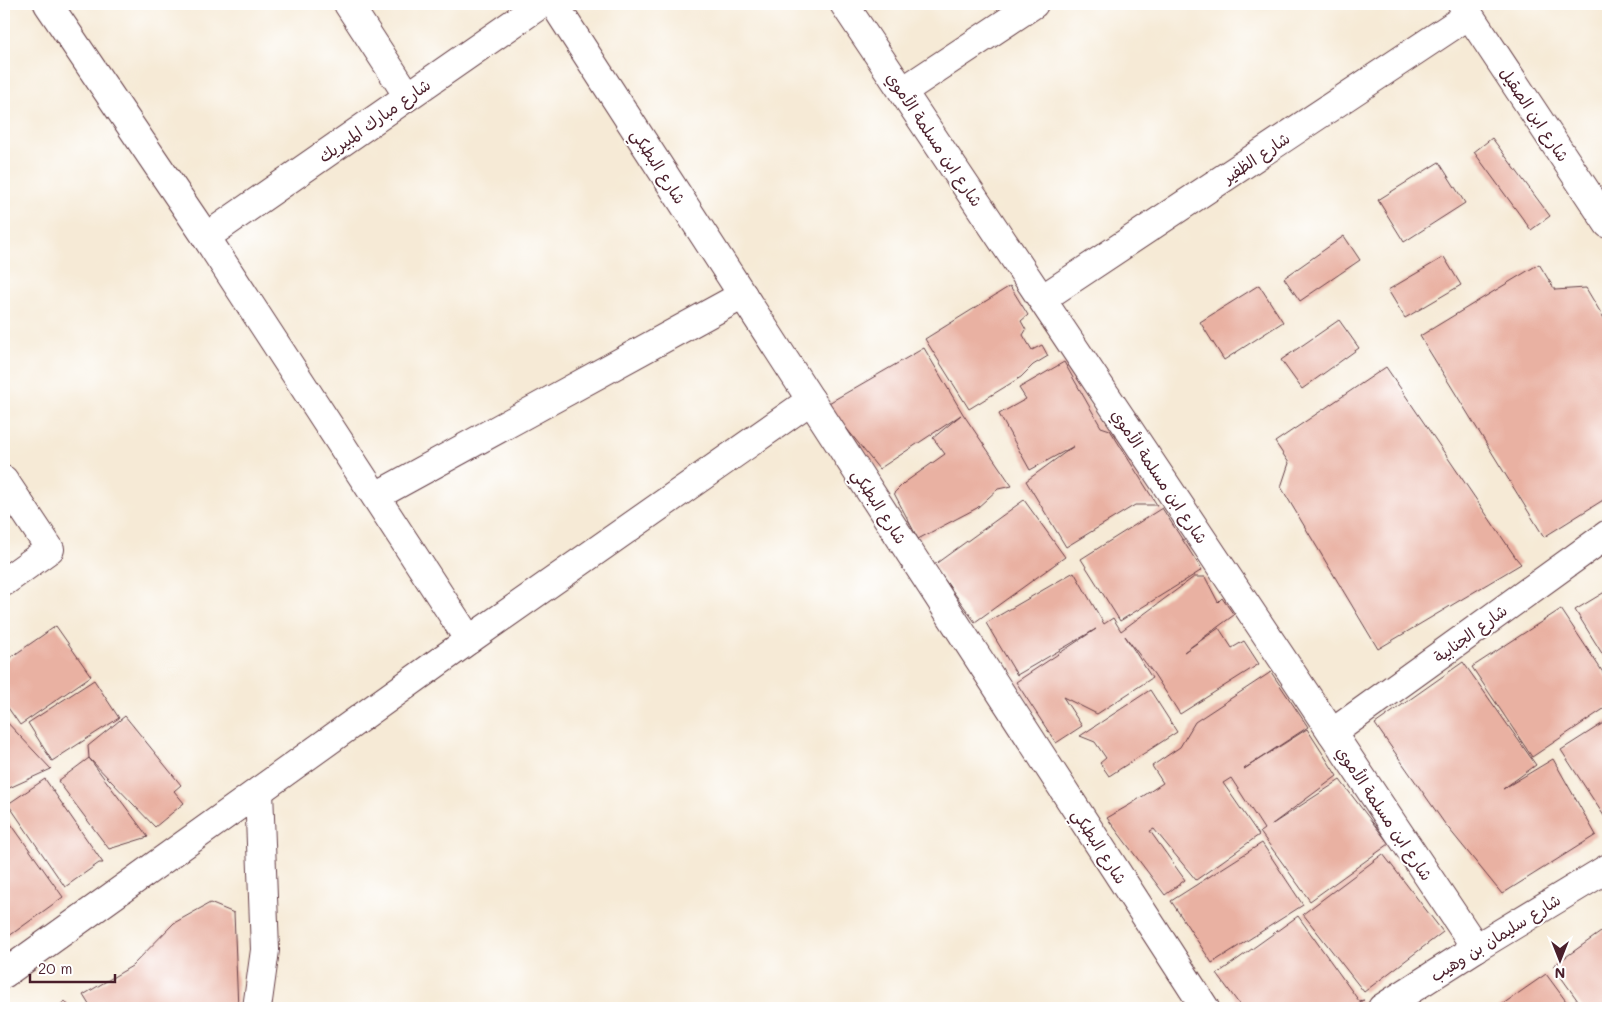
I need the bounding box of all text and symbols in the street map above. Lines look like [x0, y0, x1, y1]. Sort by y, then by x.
street label: شارع ابن الصقيل [1494, 63, 1574, 166]
street label: شارع ابن مسلمة الأموي [881, 68, 988, 211]
street label: شارع مبارك المبيريك [314, 74, 435, 168]
street label: شارع البطبكي [623, 124, 691, 210]
street label: شارع الظفير [1217, 127, 1295, 190]
street label: شارع ابن مسلمة الأموي [1106, 405, 1213, 548]
street label: شارع البطبكي [844, 464, 912, 550]
street label: شارع الجنابية [1429, 599, 1512, 668]
street label: شارع ابن مسلمة الأموي [1331, 742, 1438, 885]
street label: شارع البطبكي [1064, 804, 1132, 890]
street label: شارع سليمان بن وهيب [1426, 888, 1565, 987]
north arrow [1534, 934, 1584, 984]
scale bar [30, 952, 115, 984]
text: 20 m [38, 958, 72, 978]
text: N [1555, 964, 1565, 983]

